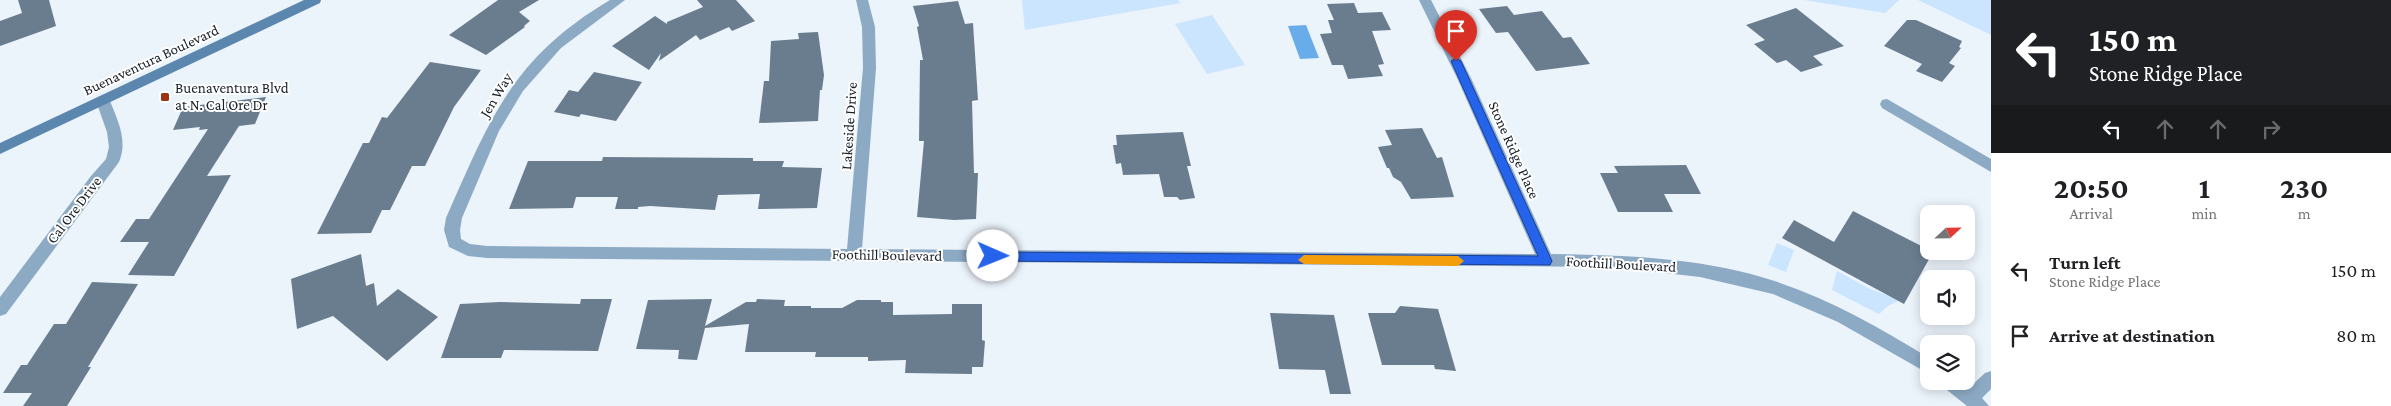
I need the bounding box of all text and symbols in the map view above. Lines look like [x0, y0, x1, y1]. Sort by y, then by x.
pin [1435, 10, 1477, 61]
icon: arrive [1442, 17, 1470, 45]
icon: left [2006, 20, 2071, 85]
text: 150 m [2089, 20, 2177, 59]
street label: Buenaventura Boulevard [81, 22, 221, 98]
text: Stone Ridge Place [2089, 61, 2242, 86]
street label: Jen Way [476, 70, 516, 122]
place label: Buenaventura Blvd at N. Cal Ore Dr [175, 80, 289, 113]
street label: Lakeside Drive [838, 81, 860, 170]
marker: Buenaventura Blvd at N. Cal Ore Dr [159, 91, 171, 103]
street label: Stone Ridge Place [1484, 99, 1543, 202]
icon: left [2098, 115, 2126, 143]
icon: ahead [2151, 115, 2179, 143]
icon: ahead [2204, 115, 2232, 143]
icon: right [2257, 115, 2285, 143]
text: 20:50 [2054, 171, 2129, 204]
text: 1 [2199, 171, 2210, 204]
text: 230 [2280, 171, 2328, 204]
street label: Cal Ore Drive [44, 173, 105, 247]
north arrow [1920, 205, 1975, 260]
map controls [1920, 205, 1975, 390]
text: Arrival [2069, 205, 2113, 222]
text: min [2191, 205, 2217, 222]
text: m [2298, 205, 2310, 222]
position arrow [966, 229, 1018, 281]
street label: Foothill Boulevard [832, 246, 942, 264]
text: Turn left [2049, 252, 2121, 273]
street label: Foothill Boulevard [1565, 253, 1677, 275]
icon: left [2006, 257, 2034, 285]
text: 150 m [2331, 260, 2376, 281]
button: sound [1920, 270, 1975, 325]
text: Stone Ridge Place [2049, 273, 2161, 290]
icon: arrive [2006, 322, 2034, 350]
text: Arrive at destination [2049, 325, 2215, 346]
text: 80 m [2336, 325, 2376, 346]
button: layers [1920, 335, 1975, 390]

